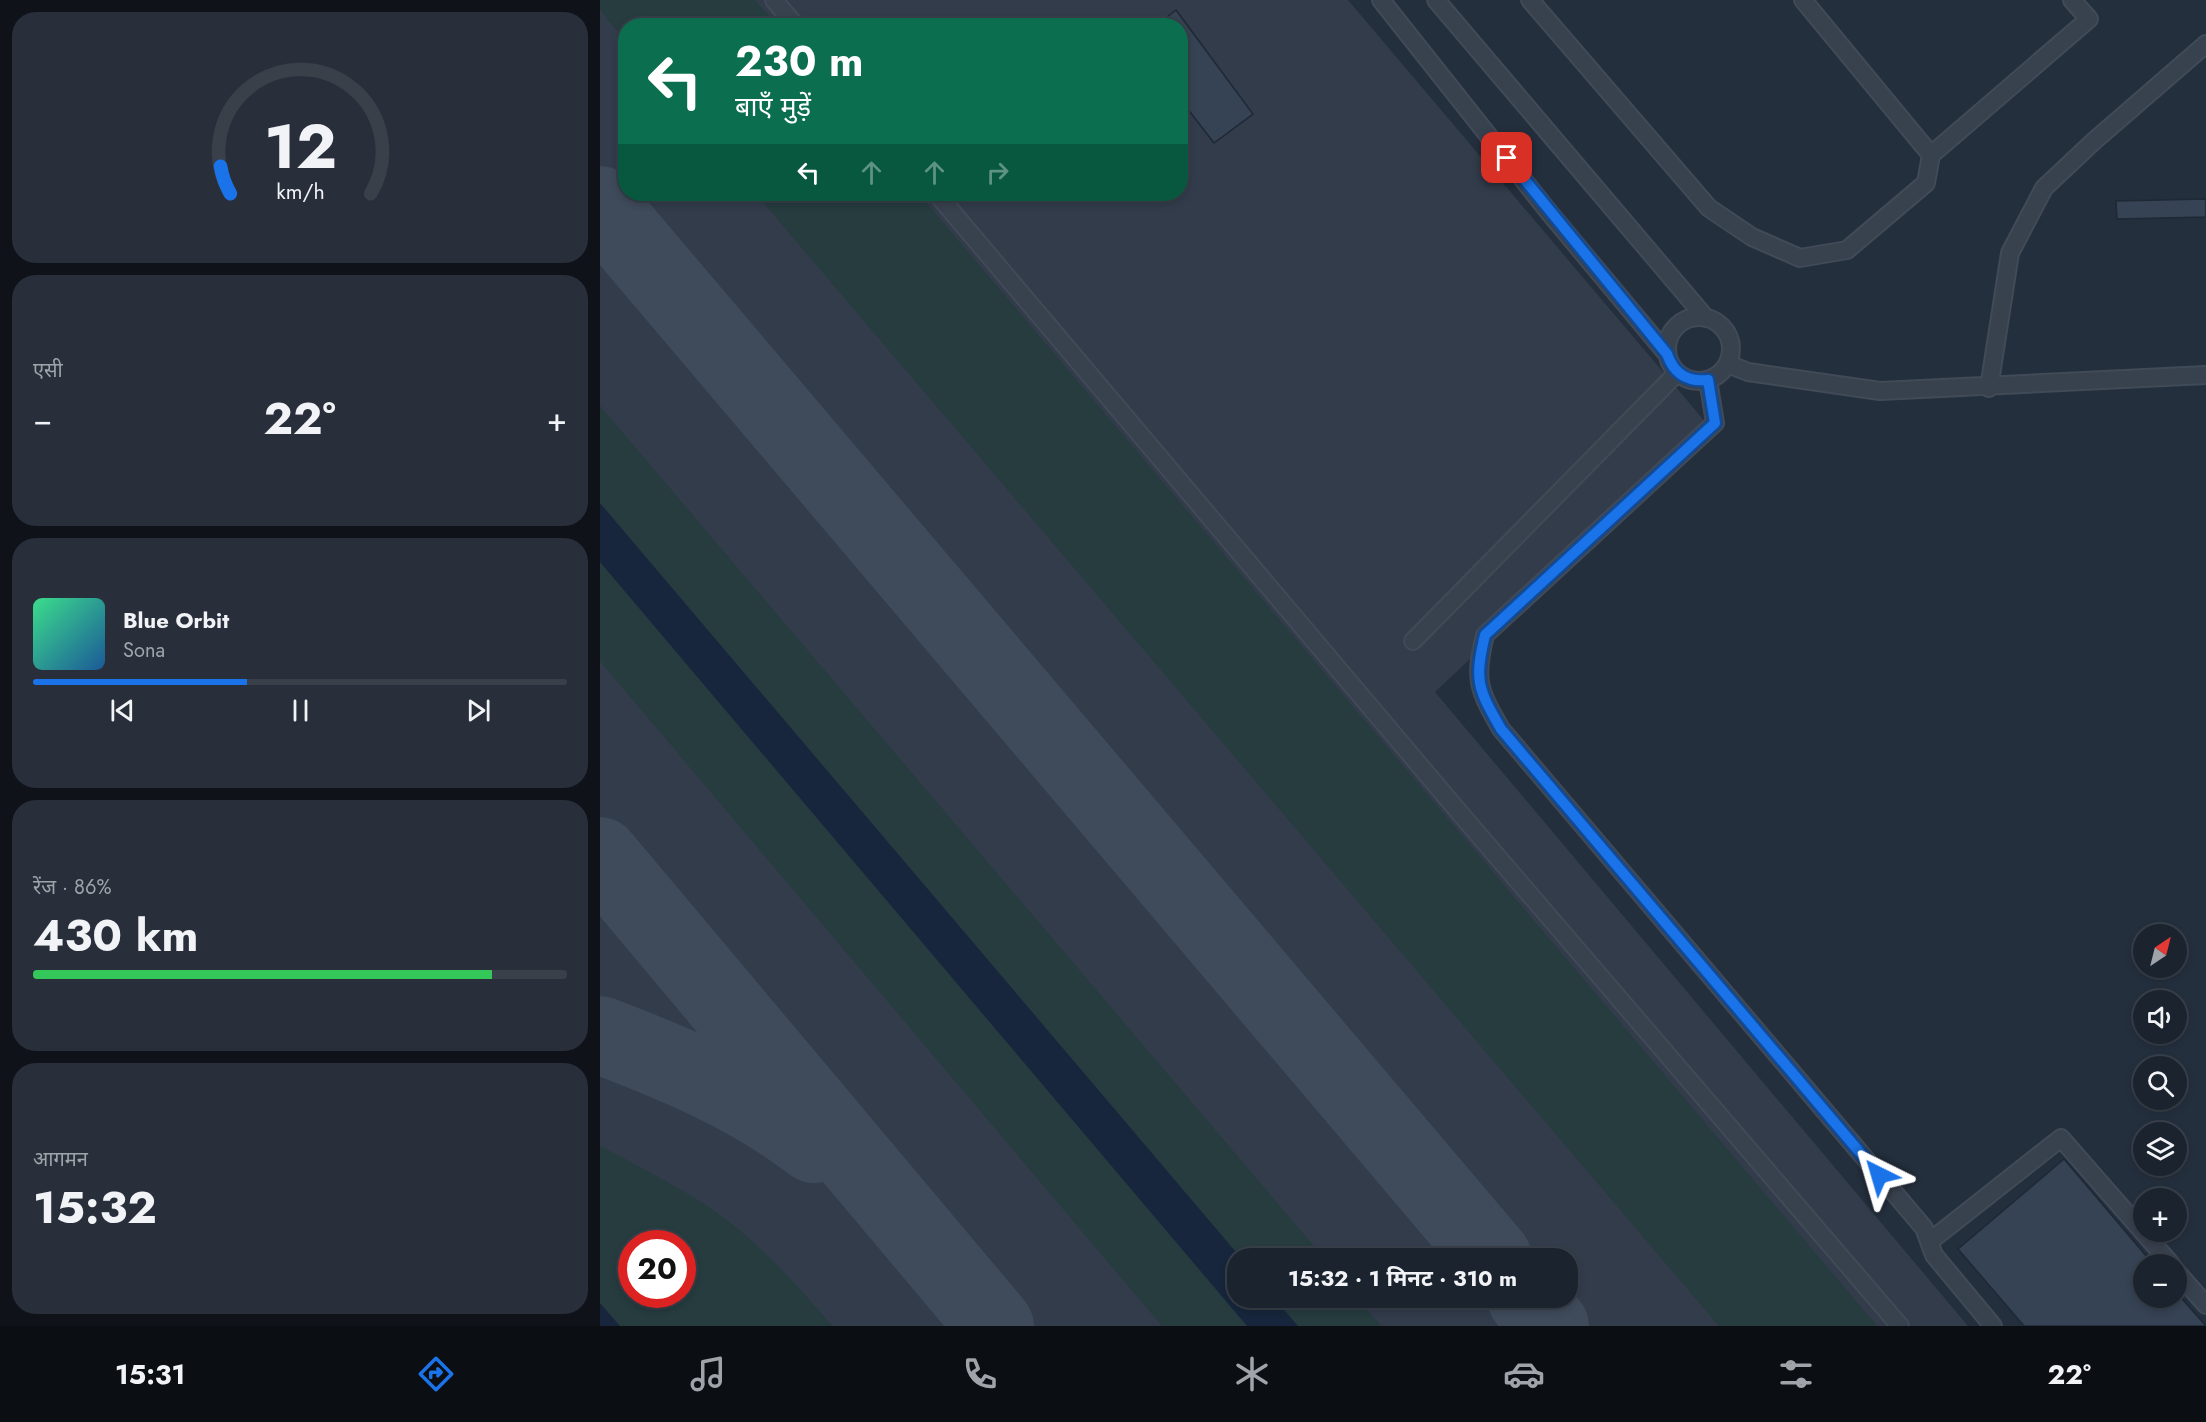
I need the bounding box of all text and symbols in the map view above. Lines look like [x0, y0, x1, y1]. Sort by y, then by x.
text: 230 m [735, 31, 863, 92]
icon: left [636, 42, 714, 120]
text: बाएँ मुड़ें [735, 87, 811, 126]
text: 12 [264, 102, 336, 192]
pin [1481, 132, 1532, 183]
icon: arrive [1490, 141, 1523, 174]
icon: left [792, 156, 825, 189]
icon: ahead [855, 156, 888, 189]
icon: ahead [918, 156, 951, 189]
icon: right [981, 156, 1014, 189]
text: km/h [276, 177, 324, 208]
text: एसी [33, 356, 63, 385]
text: 22° [263, 386, 336, 451]
text: − [33, 396, 52, 443]
text: + [547, 396, 567, 443]
text: Blue Orbit [123, 604, 229, 636]
text: Sona [123, 636, 165, 665]
icon: previous [106, 694, 139, 727]
icon: pause [284, 694, 317, 727]
icon: next [462, 694, 495, 727]
text: रेंज · 86% [33, 873, 111, 902]
text: 430 km [33, 903, 199, 968]
north arrow [2133, 924, 2187, 978]
map controls [2133, 924, 2187, 1308]
button: sound [2133, 990, 2187, 1044]
button: search [2133, 1056, 2187, 1110]
button: layers [2133, 1122, 2187, 1176]
position arrow [1847, 1143, 1911, 1207]
text: आगमन [33, 1145, 88, 1174]
text: 15:32 [33, 1175, 157, 1240]
button: + [2133, 1188, 2187, 1242]
speed limit sign: 20 [618, 1230, 696, 1308]
button: − [2133, 1254, 2187, 1308]
text: 15:32 · 1 मिनट · 310 m [1288, 1262, 1517, 1294]
icon: directions [415, 1353, 457, 1395]
icon: music [687, 1353, 729, 1395]
icon: phone [959, 1353, 1001, 1395]
icon: climate [1231, 1353, 1273, 1395]
icon: car [1503, 1353, 1545, 1395]
icon: filters [1775, 1353, 1817, 1395]
text: 15:31 [115, 1355, 185, 1394]
text: 22° [2047, 1355, 2091, 1394]

